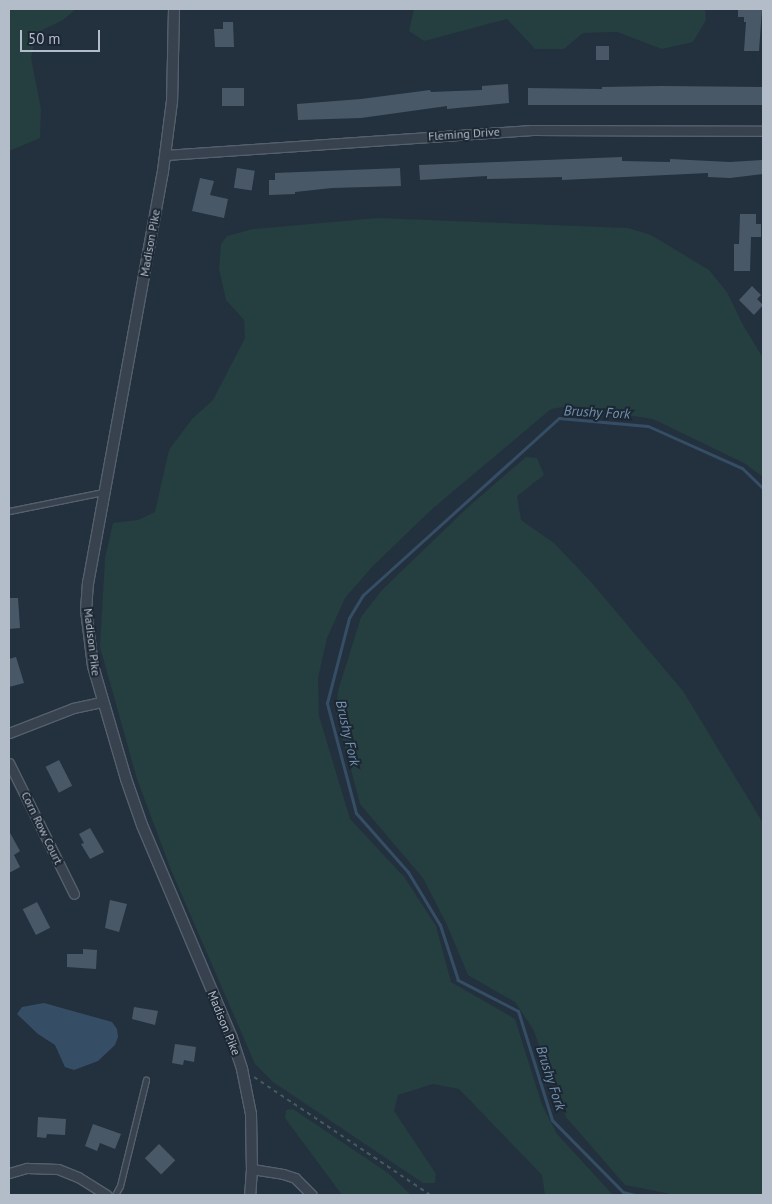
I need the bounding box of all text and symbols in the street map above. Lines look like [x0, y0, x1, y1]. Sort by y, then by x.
scale bar [22, 20, 102, 52]
text: 50 m [28, 29, 61, 48]
street label: Fleming Drive [428, 124, 500, 144]
street label: Madison Pike [137, 208, 163, 278]
water label: Brushy Fork [563, 402, 631, 422]
street label: Madison Pike [81, 607, 103, 677]
water label: Brushy Fork [332, 698, 364, 768]
street label: Corn Row Court [18, 789, 66, 867]
street label: Madison Pike [205, 989, 243, 1057]
water label: Brushy Fork [533, 1043, 569, 1113]

